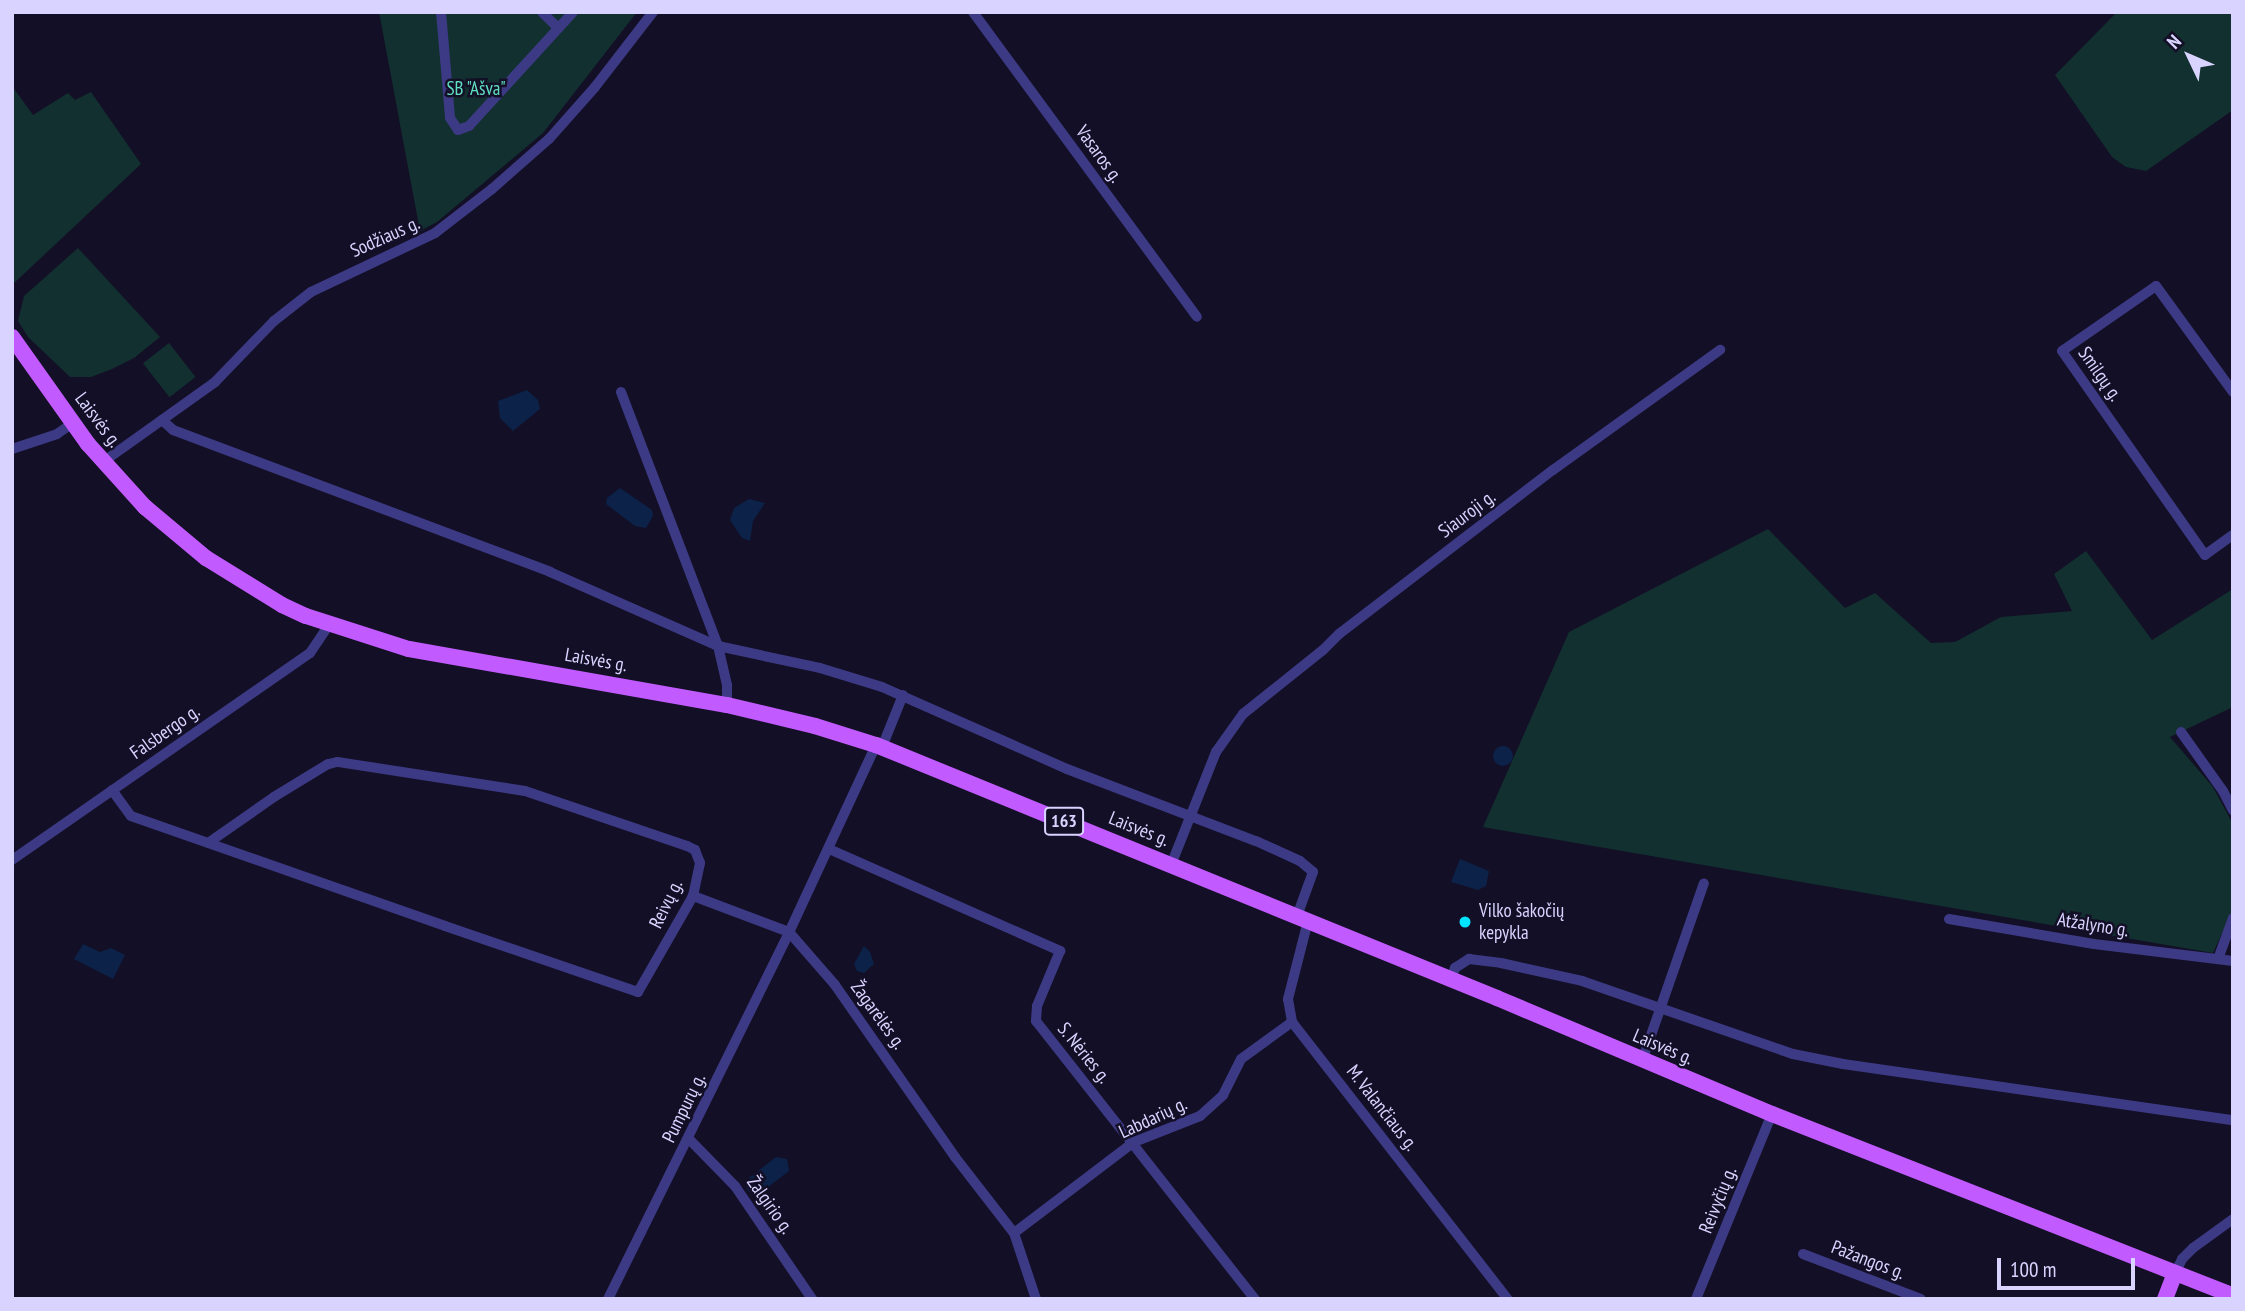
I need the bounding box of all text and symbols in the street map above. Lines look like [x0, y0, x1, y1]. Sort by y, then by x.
north arrow [2154, 21, 2224, 91]
text: N [2162, 29, 2186, 53]
park label: SB "Ašva" [446, 78, 506, 100]
street label: Vasaros g. [1071, 121, 1127, 187]
street label: Sodžiaus g. [347, 212, 423, 262]
street label: Smilgų g. [2073, 342, 2127, 406]
street label: Laisvės g. [70, 388, 126, 452]
street label: Siauroji g. [1434, 485, 1500, 543]
street label: Laisvės g. [563, 643, 629, 677]
street label: Falsbergo g. [126, 700, 204, 764]
road number: 163 [1043, 806, 1085, 836]
street label: Laisvės g. [1106, 807, 1172, 851]
street label: Reivų g. [644, 876, 688, 932]
place label: Vilko šakočių kepykla [1479, 900, 1564, 944]
street label: Atžalyno g. [2056, 908, 2130, 942]
marker: Vilko šakočių kepykla [1457, 914, 1473, 930]
street label: Žagarėlės g. [846, 976, 910, 1054]
street label: S. Nėries g. [1052, 1018, 1116, 1088]
street label: Laisvės g. [1630, 1024, 1696, 1070]
street label: M. Valančiaus g. [1341, 1060, 1423, 1156]
street label: Pumpurų g. [657, 1070, 711, 1146]
street label: Labdarių g. [1115, 1092, 1191, 1144]
street label: Reivyčių g. [1694, 1163, 1742, 1237]
street label: Žalgirio g. [742, 1172, 798, 1238]
street label: Pažangos g. [1828, 1236, 1908, 1284]
scale bar [2000, 1244, 2138, 1288]
text: 100 m [2010, 1256, 2056, 1283]

